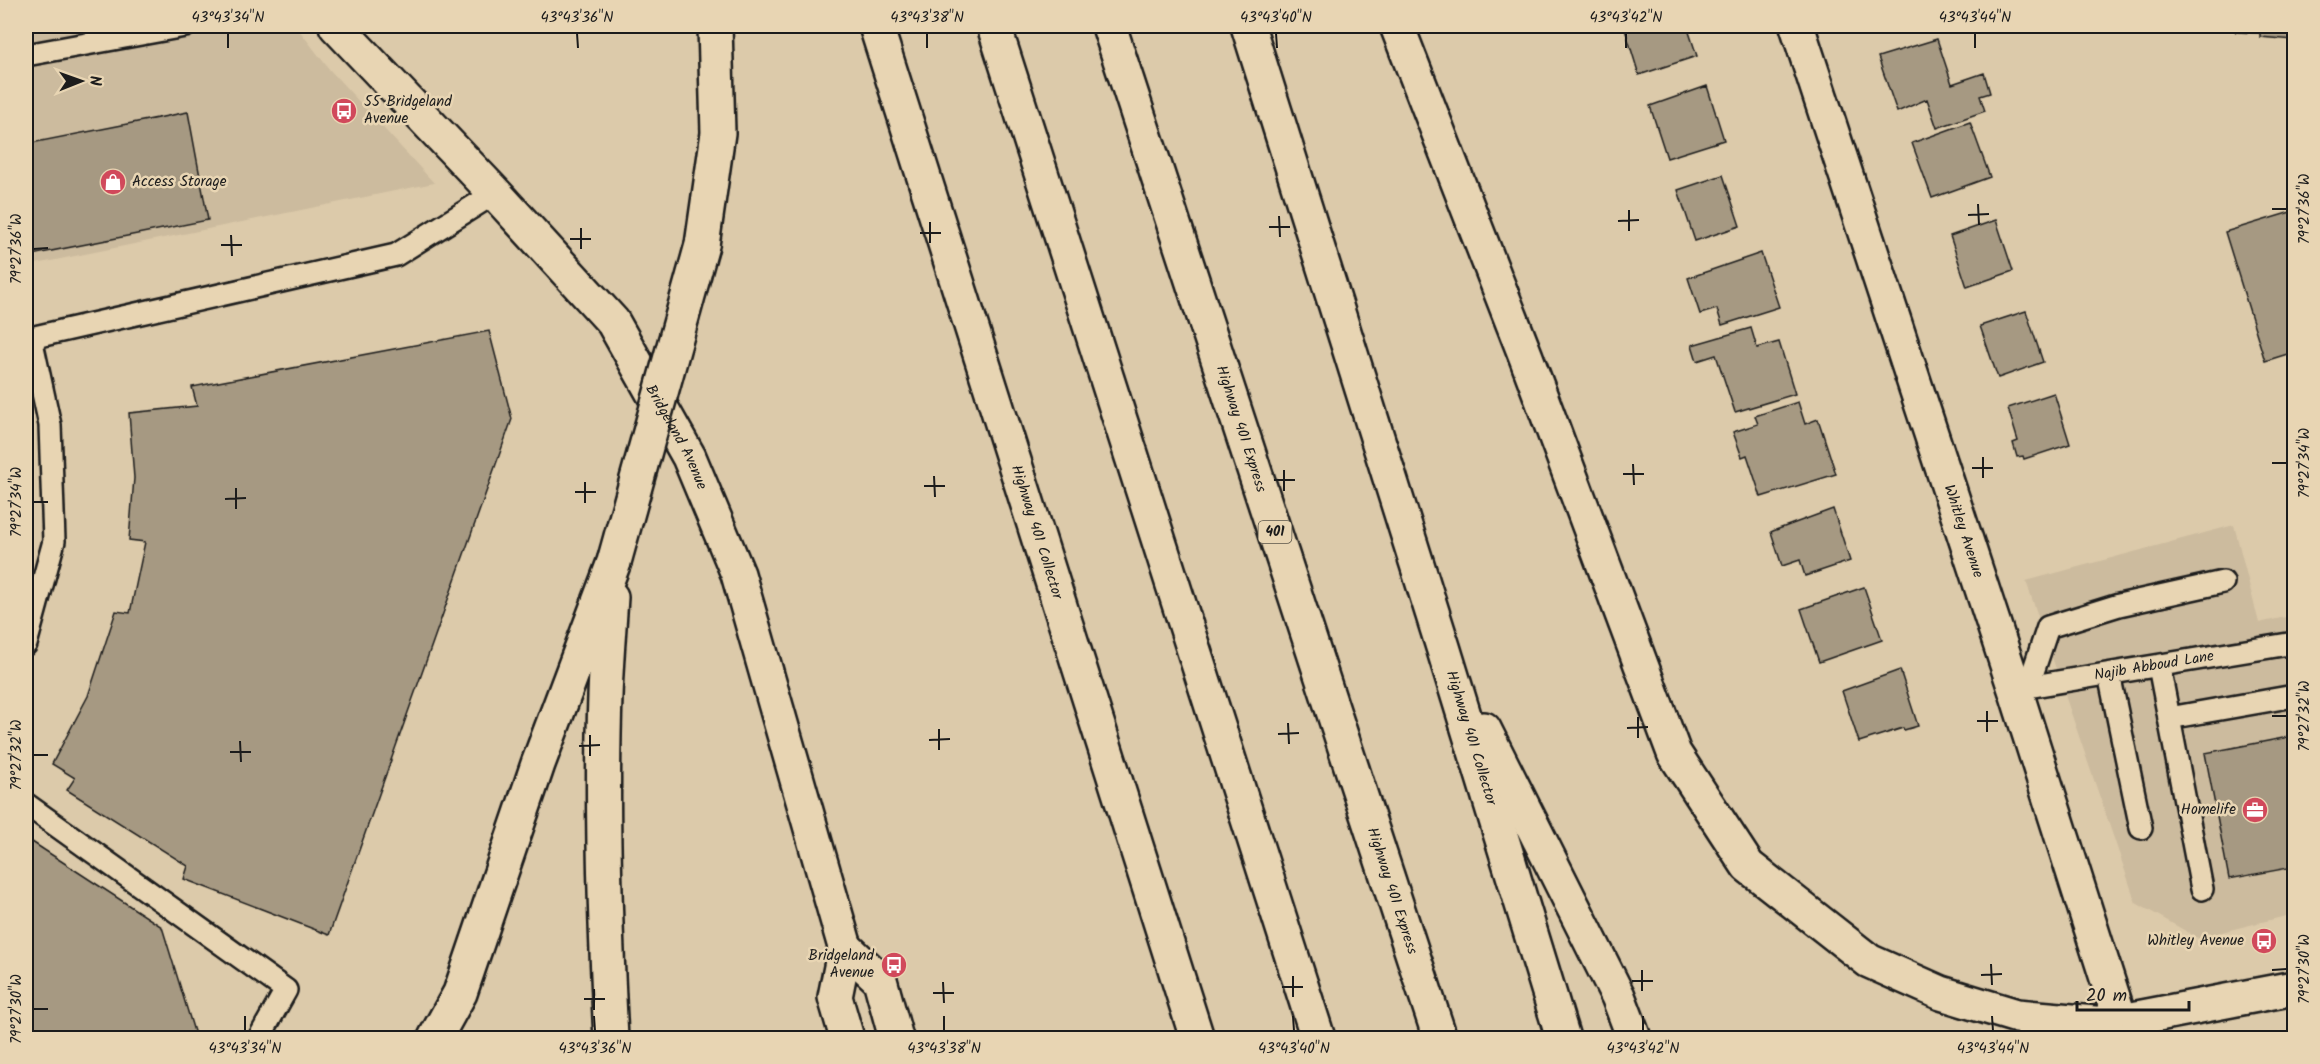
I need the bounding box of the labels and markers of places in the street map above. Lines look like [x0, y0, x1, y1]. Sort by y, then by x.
place label: 55 Bridgeland Avenue [364, 90, 452, 131]
bus stop icon: 55 Bridgeland Avenue [329, 96, 359, 126]
shop icon: Access Storage [98, 167, 128, 197]
place label: Access Storage [132, 170, 227, 194]
office icon: Homelife [2240, 795, 2270, 825]
place label: Homelife [2181, 798, 2236, 822]
bus stop icon: Whitley Avenue [2249, 926, 2279, 956]
place label: Whitley Avenue [2147, 929, 2244, 953]
place label: Bridgeland Avenue [808, 944, 875, 985]
bus stop icon: Bridgeland Avenue [879, 950, 909, 980]

